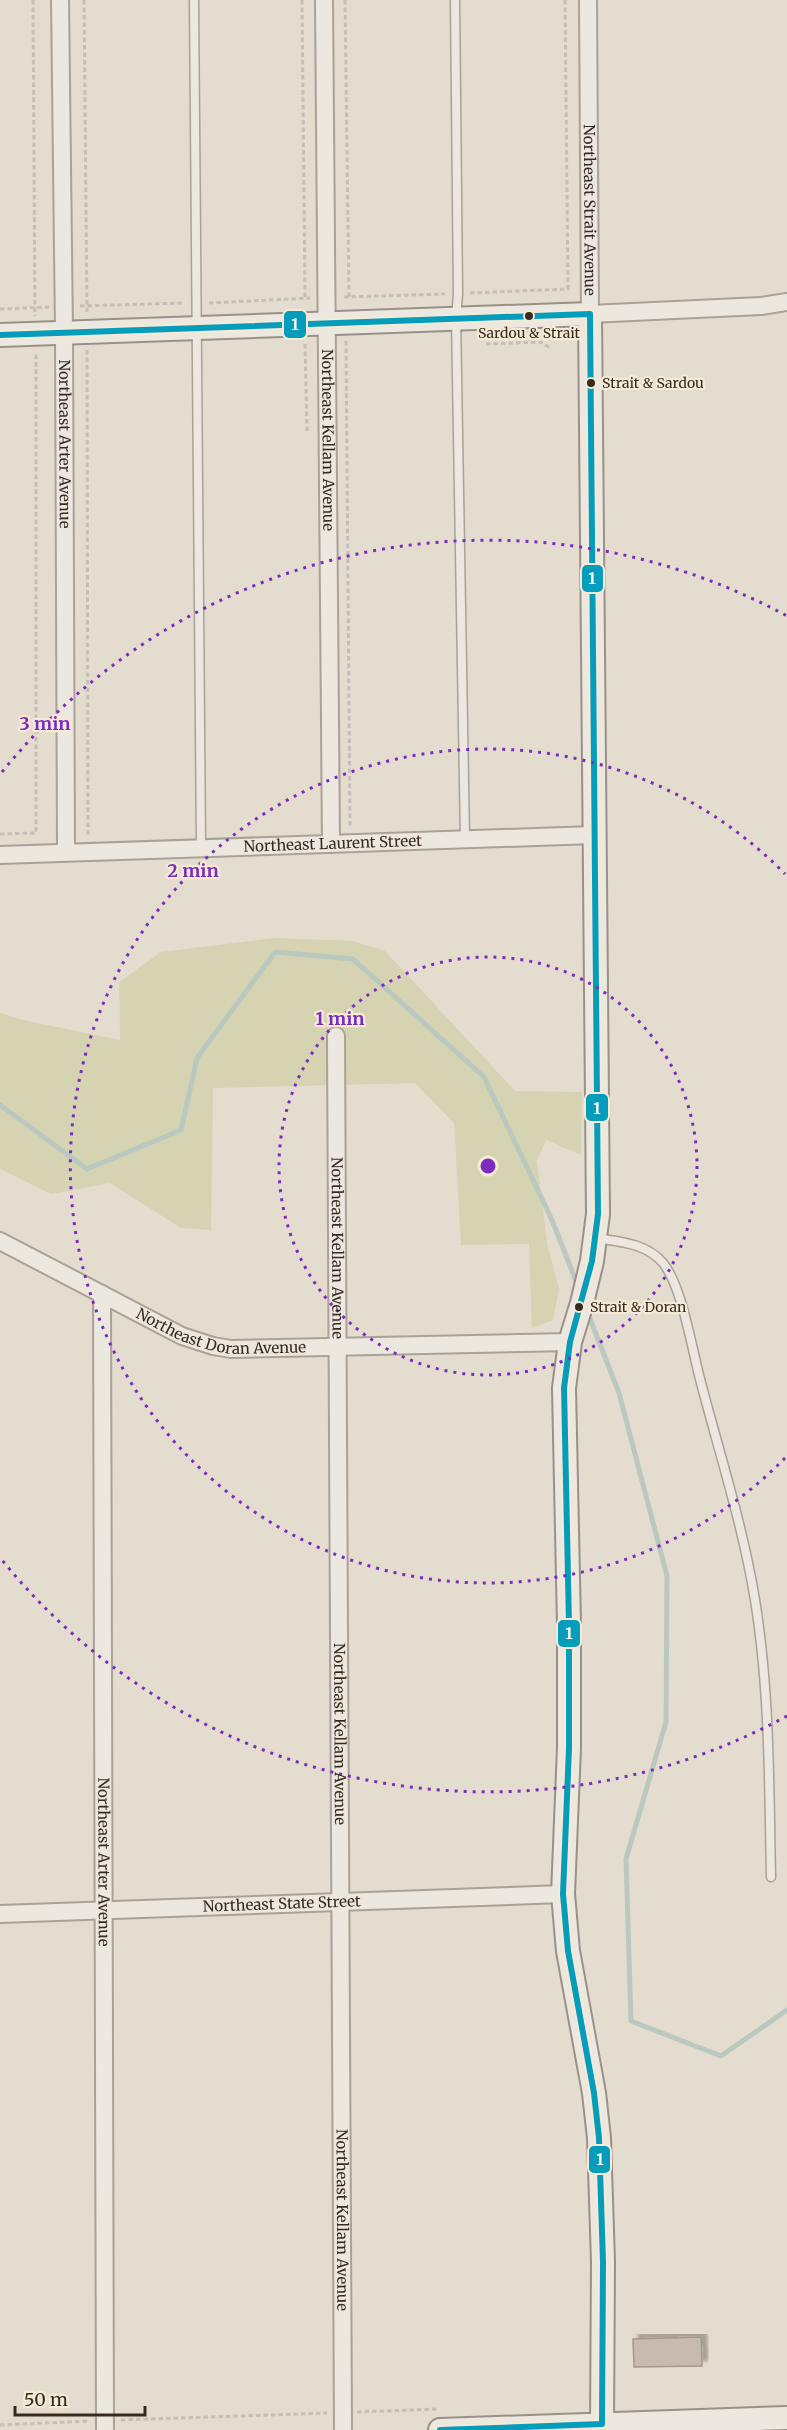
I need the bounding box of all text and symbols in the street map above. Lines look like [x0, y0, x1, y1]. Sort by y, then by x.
street label: Northeast Strait Avenue [580, 124, 600, 296]
line badge: 1 [283, 310, 307, 339]
marker: Sardou & Strait [523, 310, 535, 322]
text: 1 [291, 314, 299, 334]
place label: Sardou & Strait [478, 324, 581, 342]
street label: Northeast Kellam Avenue [318, 349, 338, 531]
street label: Northeast Arter Avenue [55, 359, 75, 529]
place label: Strait & Sardou [602, 374, 704, 392]
marker: Strait & Sardou [585, 377, 597, 389]
line badge: 1 [581, 564, 604, 593]
text: 1 [588, 568, 596, 588]
text: 3 min [20, 712, 70, 735]
street label: Northeast Laurent Street [243, 831, 422, 856]
text: 2 min [167, 859, 219, 882]
text: 1 min [315, 1007, 365, 1030]
line badge: 1 [585, 1093, 609, 1122]
text: 1 [593, 1098, 601, 1118]
centre of rings [478, 1156, 498, 1176]
street label: Northeast Kellam Avenue [328, 1157, 348, 1339]
place label: Strait & Doran [590, 1298, 686, 1316]
marker: Strait & Doran [573, 1301, 585, 1313]
street label: Northeast Doran Avenue [133, 1304, 306, 1358]
line badge: 1 [557, 1619, 581, 1648]
text: 1 [565, 1623, 573, 1643]
street label: Northeast Kellam Avenue [330, 1643, 350, 1825]
street label: Northeast Arter Avenue [94, 1777, 114, 1947]
street label: Northeast State Street [203, 1891, 361, 1916]
street label: Northeast Kellam Avenue [332, 2129, 352, 2311]
line badge: 1 [588, 2145, 611, 2174]
text: 1 [596, 2149, 604, 2169]
scale bar [15, 2379, 146, 2417]
text: 50 m [24, 2388, 68, 2411]

